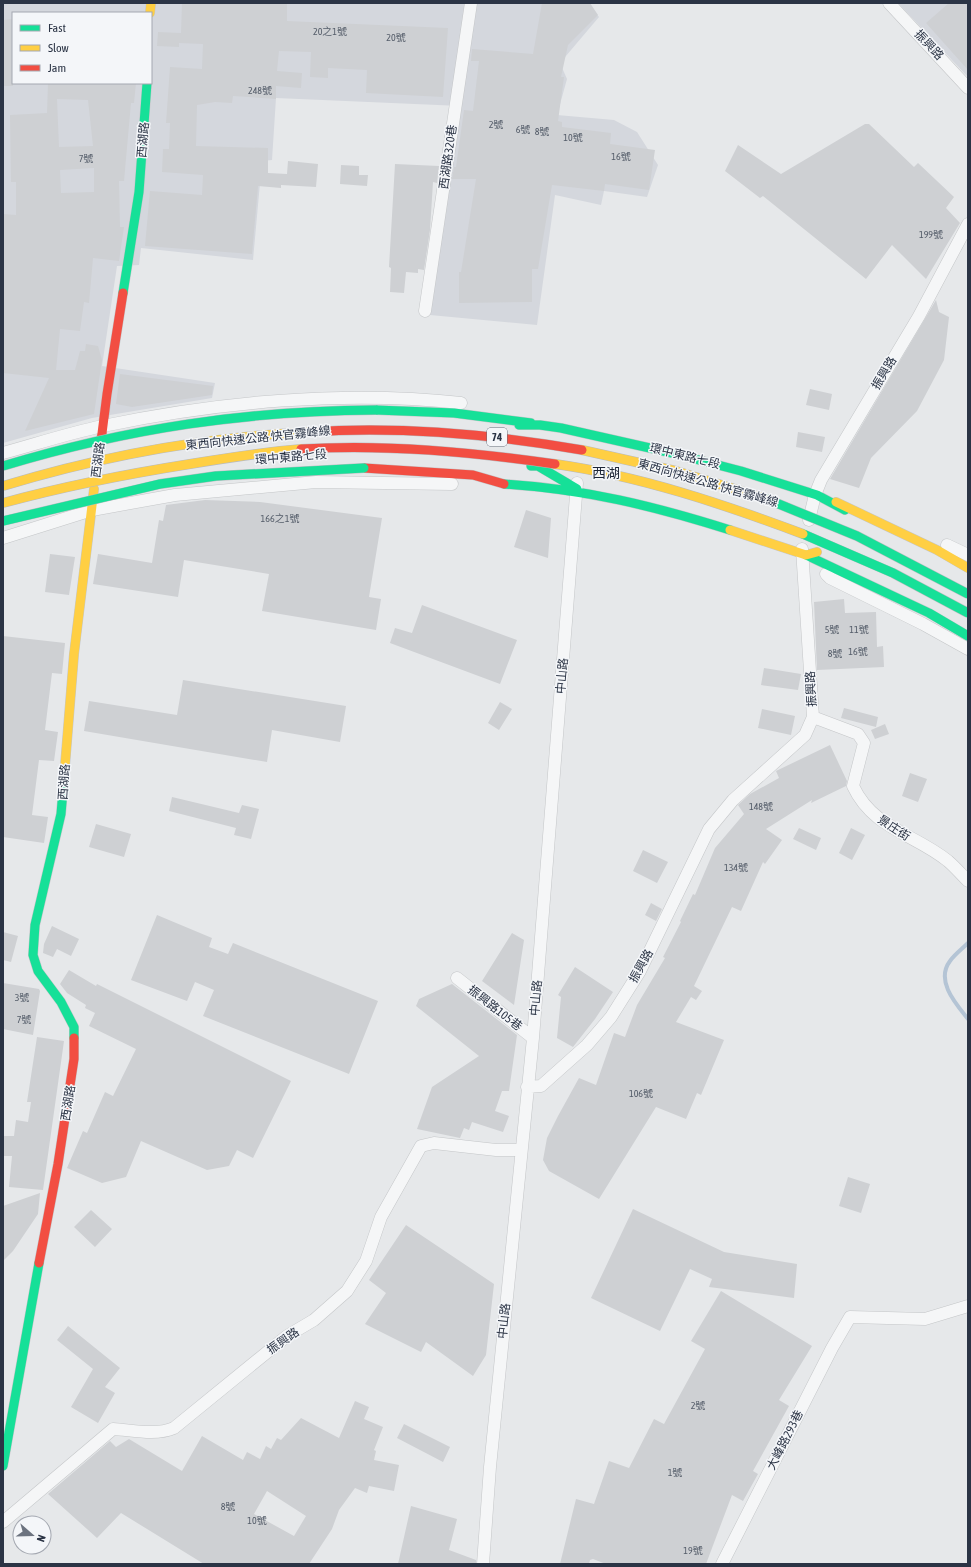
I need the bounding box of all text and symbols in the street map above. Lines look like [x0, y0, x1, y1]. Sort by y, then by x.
legend [12, 12, 152, 84]
text: Fast [48, 21, 66, 35]
house number: 20之1號 [313, 26, 347, 37]
street label: 振興路 [912, 27, 946, 63]
house number: 20號 [386, 32, 406, 43]
text: Slow [48, 41, 69, 55]
text: Jam [48, 61, 66, 75]
house number: 248號 [248, 85, 272, 96]
house number: 2號 [489, 119, 503, 130]
street label: 西湖路 [134, 121, 152, 159]
street label: 西湖路320巷 [437, 124, 459, 190]
house number: 6號 [516, 124, 530, 135]
house number: 8號 [535, 126, 549, 137]
house number: 10號 [563, 132, 583, 143]
house number: 16號 [611, 151, 631, 162]
house number: 7號 [79, 153, 93, 164]
house number: 199號 [919, 229, 943, 240]
street label: 振興路 [869, 354, 899, 392]
street label: 東西向快速公路 快官霧峰線 [185, 423, 331, 453]
road number: 74 [487, 428, 507, 446]
street label: 環中東路七段 [648, 440, 722, 472]
street label: 西湖路 [89, 441, 107, 479]
street label: 環中東路七段 [255, 447, 327, 467]
street label: 東西向快速公路 快官霧峰線 [636, 456, 780, 510]
district label: 西湖 [592, 465, 620, 481]
house number: 166之1號 [261, 513, 299, 524]
house number: 5號 [825, 624, 839, 635]
house number: 11號 [849, 624, 869, 635]
house number: 16號 [848, 646, 868, 657]
house number: 8號 [828, 648, 842, 659]
street label: 中山路 [553, 657, 571, 695]
street label: 振興路 [803, 671, 819, 707]
street label: 西湖路 [56, 764, 72, 800]
house number: 148號 [749, 801, 773, 812]
street label: 景庄街 [875, 812, 913, 844]
house number: 134號 [724, 862, 748, 873]
street label: 振興路 [626, 947, 656, 985]
street label: 中山路 [527, 979, 545, 1017]
street label: 振興路105巷 [465, 982, 525, 1034]
house number: 3號 [15, 992, 29, 1003]
house number: 7號 [17, 1014, 31, 1025]
street label: 西湖路 [58, 1084, 78, 1122]
house number: 106號 [629, 1088, 653, 1099]
street label: 中山路 [495, 1302, 513, 1340]
street label: 振興路 [264, 1325, 302, 1357]
house number: 2號 [691, 1400, 705, 1411]
street label: 大峰路293巷 [764, 1408, 806, 1472]
house number: 1號 [668, 1467, 682, 1478]
house number: 8號 [221, 1501, 235, 1512]
north arrow [12, 1515, 52, 1555]
house number: 10號 [247, 1515, 267, 1526]
text: N [35, 1533, 48, 1544]
house number: 19號 [683, 1545, 703, 1556]

